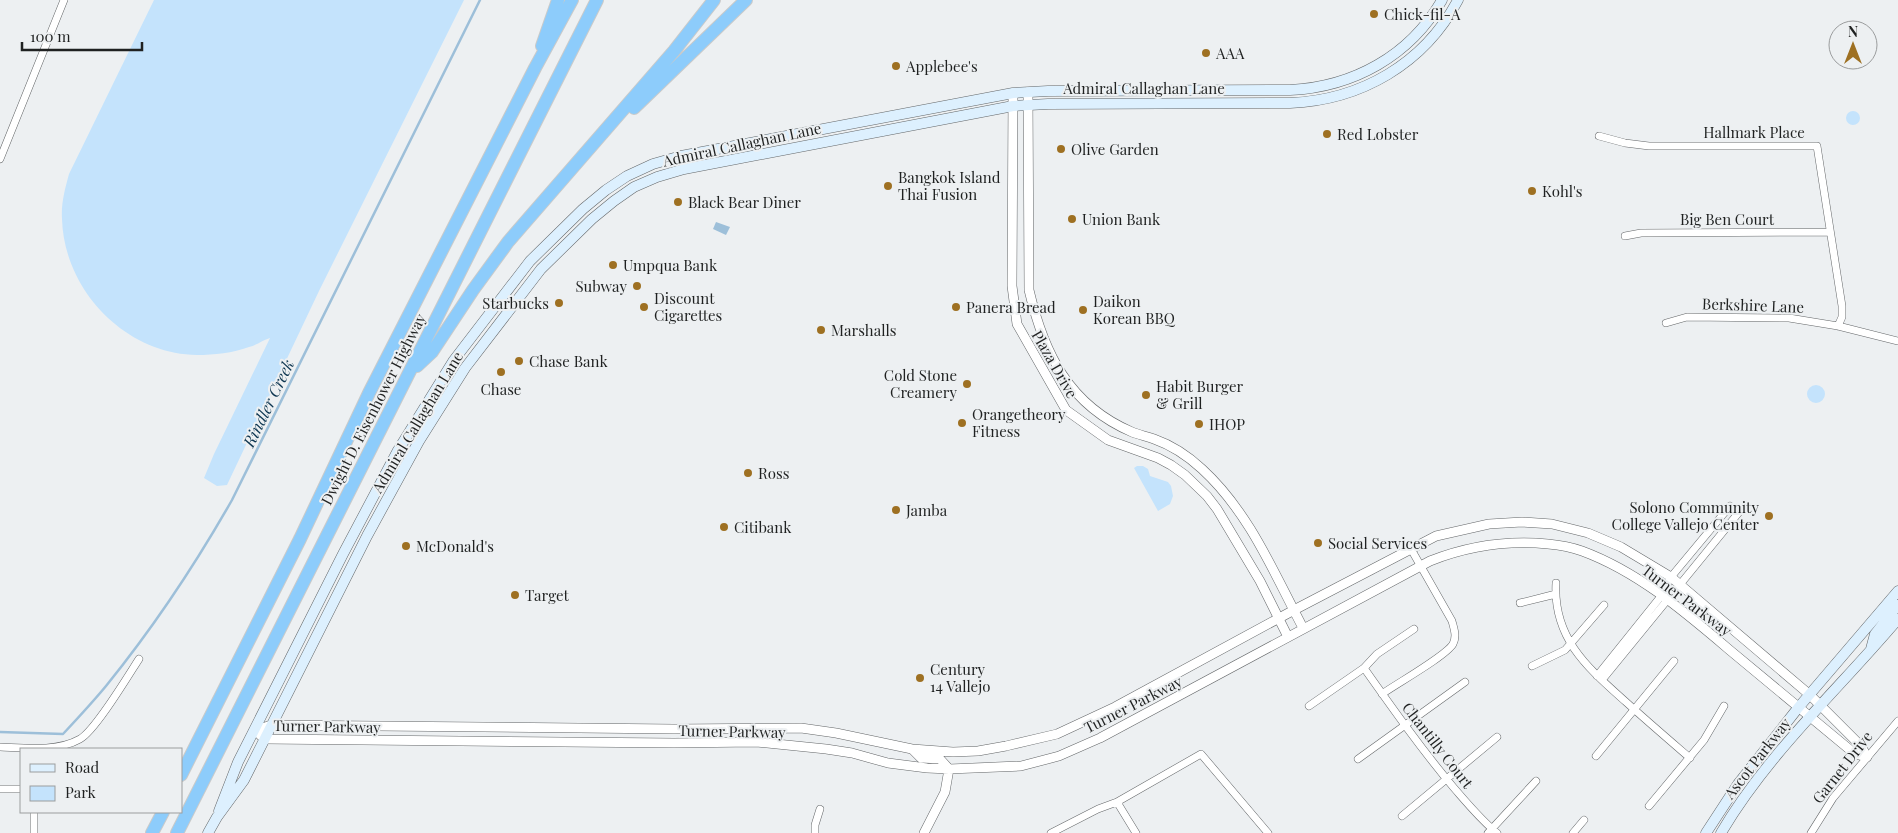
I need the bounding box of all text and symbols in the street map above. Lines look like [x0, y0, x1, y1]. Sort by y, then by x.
place label: Chick-fil-A [1384, 4, 1461, 24]
marker: Chick-fil-A [1368, 8, 1380, 20]
scale bar [22, 20, 142, 52]
north arrow [1828, 20, 1878, 70]
text: N [1848, 22, 1858, 41]
text: 100 m [30, 26, 71, 46]
place label: AAA [1215, 43, 1245, 63]
marker: AAA [1200, 47, 1212, 59]
place label: Applebee's [905, 56, 978, 76]
marker: Applebee's [890, 60, 902, 72]
street label: Admiral Callaghan Lane [1062, 78, 1225, 98]
street label: Admiral Callaghan Lane [660, 117, 823, 171]
street label: Hallmark Place [1703, 122, 1805, 142]
place label: Red Lobster [1337, 124, 1419, 144]
marker: Red Lobster [1321, 128, 1333, 140]
place label: Olive Garden [1071, 139, 1159, 159]
marker: Olive Garden [1055, 143, 1067, 155]
place label: Bangkok Island Thai Fusion [898, 167, 1001, 204]
marker: Bangkok Island Thai Fusion [882, 180, 894, 192]
place label: Kohl's [1542, 181, 1583, 201]
marker: Kohl's [1526, 185, 1538, 197]
place label: Black Bear Diner [688, 192, 801, 212]
marker: Black Bear Diner [672, 196, 684, 208]
place label: Union Bank [1082, 209, 1161, 229]
street label: Big Ben Court [1680, 209, 1775, 229]
marker: Union Bank [1066, 213, 1078, 225]
place label: Umpqua Bank [623, 255, 718, 275]
marker: Umpqua Bank [607, 259, 619, 271]
place label: Subway [575, 276, 627, 296]
marker: Subway [631, 280, 643, 292]
place label: Discount Cigarettes [654, 288, 722, 325]
place label: Daikon Korean BBQ [1093, 291, 1176, 328]
place label: Starbucks [482, 293, 549, 313]
street label: Berkshire Lane [1702, 293, 1804, 317]
marker: Starbucks [553, 297, 565, 309]
place label: Panera Bread [966, 297, 1056, 317]
marker: Discount Cigarettes [638, 301, 650, 313]
marker: Panera Bread [950, 301, 962, 313]
marker: Daikon Korean BBQ [1077, 304, 1089, 316]
street label: Dwight D. Eisenhower Highway [316, 310, 430, 508]
place label: Marshalls [831, 320, 896, 340]
marker: Marshalls [815, 324, 827, 336]
street label: Plaza Drive [1028, 326, 1082, 402]
street label: Admiral Callaghan Lane [366, 348, 467, 497]
place label: Chase Bank [529, 351, 608, 371]
marker: Chase Bank [513, 355, 525, 367]
water label: Rindler Creek [237, 356, 298, 451]
place label: Cold Stone Creamery [884, 365, 957, 402]
marker: Chase [495, 366, 507, 378]
place label: Habit Burger & Grill [1156, 376, 1243, 413]
marker: Cold Stone Creamery [961, 378, 973, 390]
place label: Chase [481, 379, 521, 399]
marker: Habit Burger & Grill [1140, 389, 1152, 401]
place label: Orangetheory Fitness [972, 404, 1066, 441]
place label: IHOP [1209, 414, 1245, 434]
marker: Orangetheory Fitness [956, 417, 968, 429]
marker: IHOP [1193, 418, 1205, 430]
place label: Ross [758, 463, 789, 483]
marker: Ross [742, 467, 754, 479]
place label: Solono Community College Vallejo Center [1612, 497, 1759, 534]
place label: Jamba [905, 500, 948, 520]
marker: Jamba [890, 504, 902, 516]
marker: Solono Community College Vallejo Center [1763, 510, 1775, 522]
place label: Citibank [734, 517, 792, 537]
marker: Citibank [718, 521, 730, 533]
place label: Social Services [1328, 533, 1427, 553]
place label: McDonald's [416, 536, 494, 556]
marker: Social Services [1312, 537, 1324, 549]
marker: McDonald's [400, 540, 412, 552]
street label: Turner Parkway [1638, 560, 1736, 641]
place label: Target [525, 585, 570, 605]
marker: Target [509, 589, 521, 601]
place label: Century 14 Vallejo [930, 659, 990, 696]
street label: Turner Parkway [1081, 670, 1186, 737]
marker: Century 14 Vallejo [914, 672, 926, 684]
street label: Chantilly Court [1398, 698, 1478, 793]
street label: Ascot Parkway [1718, 713, 1795, 803]
street label: Turner Parkway [273, 715, 381, 737]
street label: Turner Parkway [678, 720, 786, 742]
street label: Garnet Drive [1807, 727, 1877, 807]
legend [20, 748, 182, 813]
text: Road [65, 757, 99, 777]
text: Park [65, 782, 97, 802]

